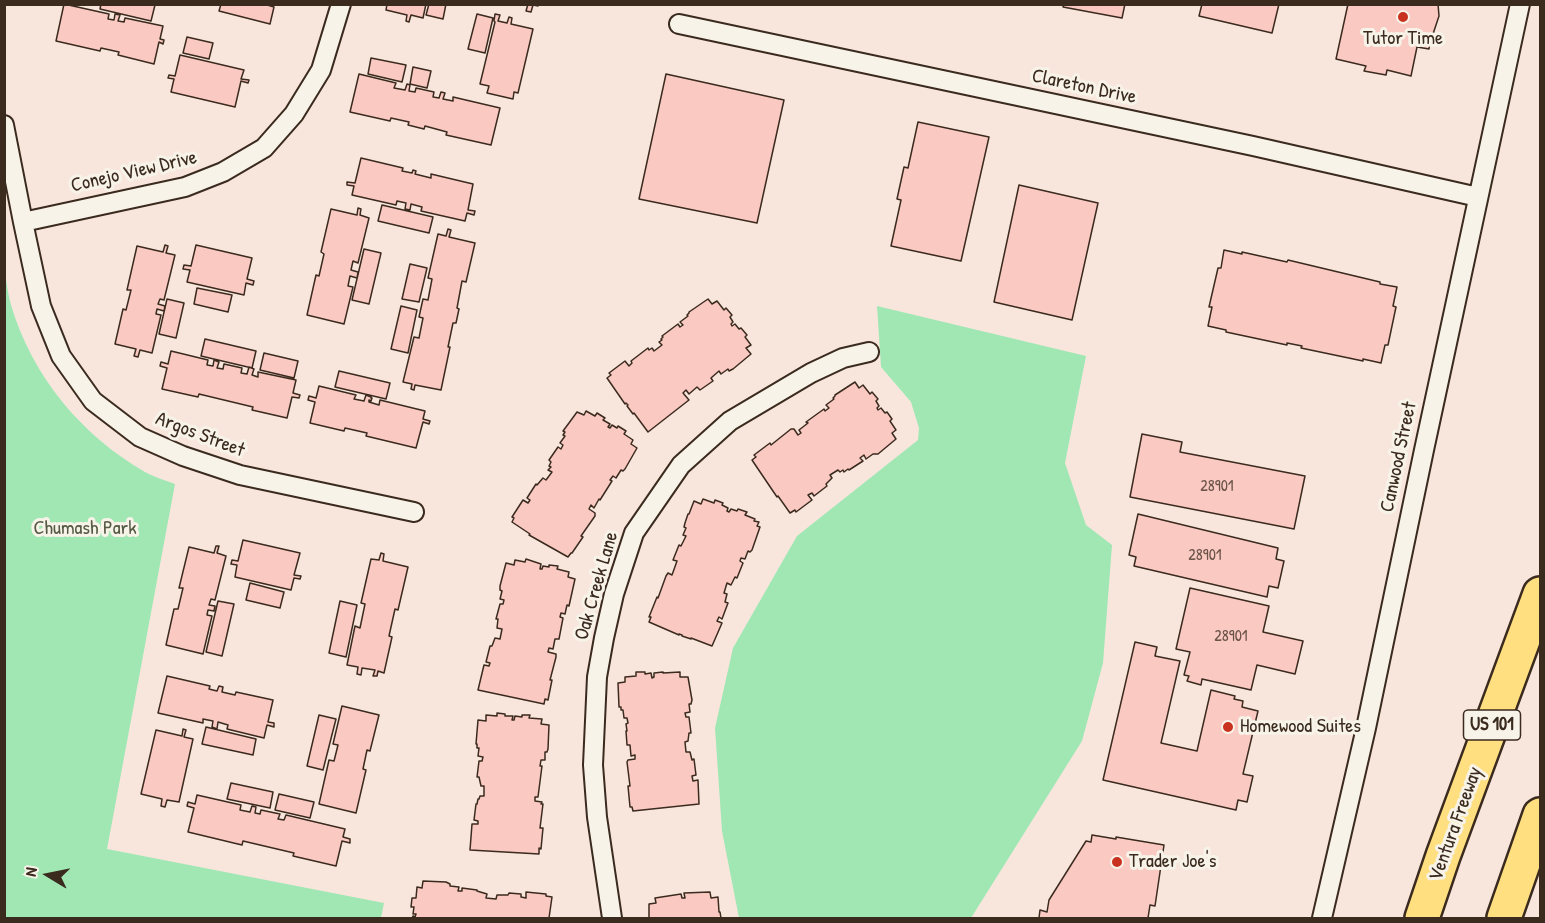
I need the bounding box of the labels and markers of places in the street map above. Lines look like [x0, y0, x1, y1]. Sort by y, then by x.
marker: Tutor Time [1396, 10, 1410, 24]
place label: Tutor Time [1363, 27, 1443, 51]
place label: Homewood Suites [1240, 715, 1361, 739]
marker: Homewood Suites [1221, 720, 1235, 734]
place label: Trader Joe's [1129, 850, 1216, 874]
marker: Trader Joe's [1110, 855, 1124, 869]

